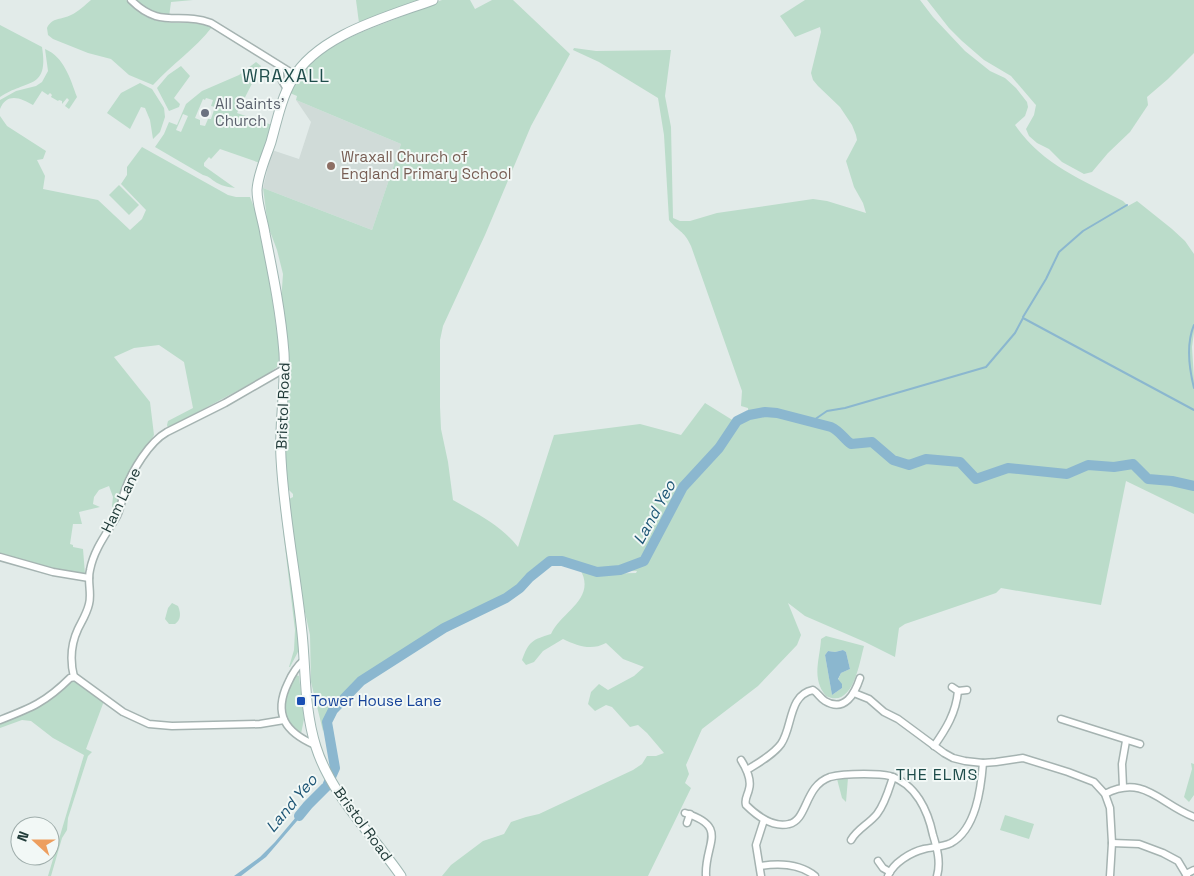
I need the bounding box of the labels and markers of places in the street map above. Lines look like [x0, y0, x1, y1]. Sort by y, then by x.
place label: All Saints' Church [215, 94, 285, 130]
marker: All Saints' Church [199, 107, 211, 119]
place label: Wraxall Church of England Primary School [341, 147, 511, 183]
marker: Wraxall Church of England Primary School [325, 160, 337, 172]
place label: Tower House Lane [311, 691, 442, 710]
marker: Tower House Lane [295, 695, 307, 707]

